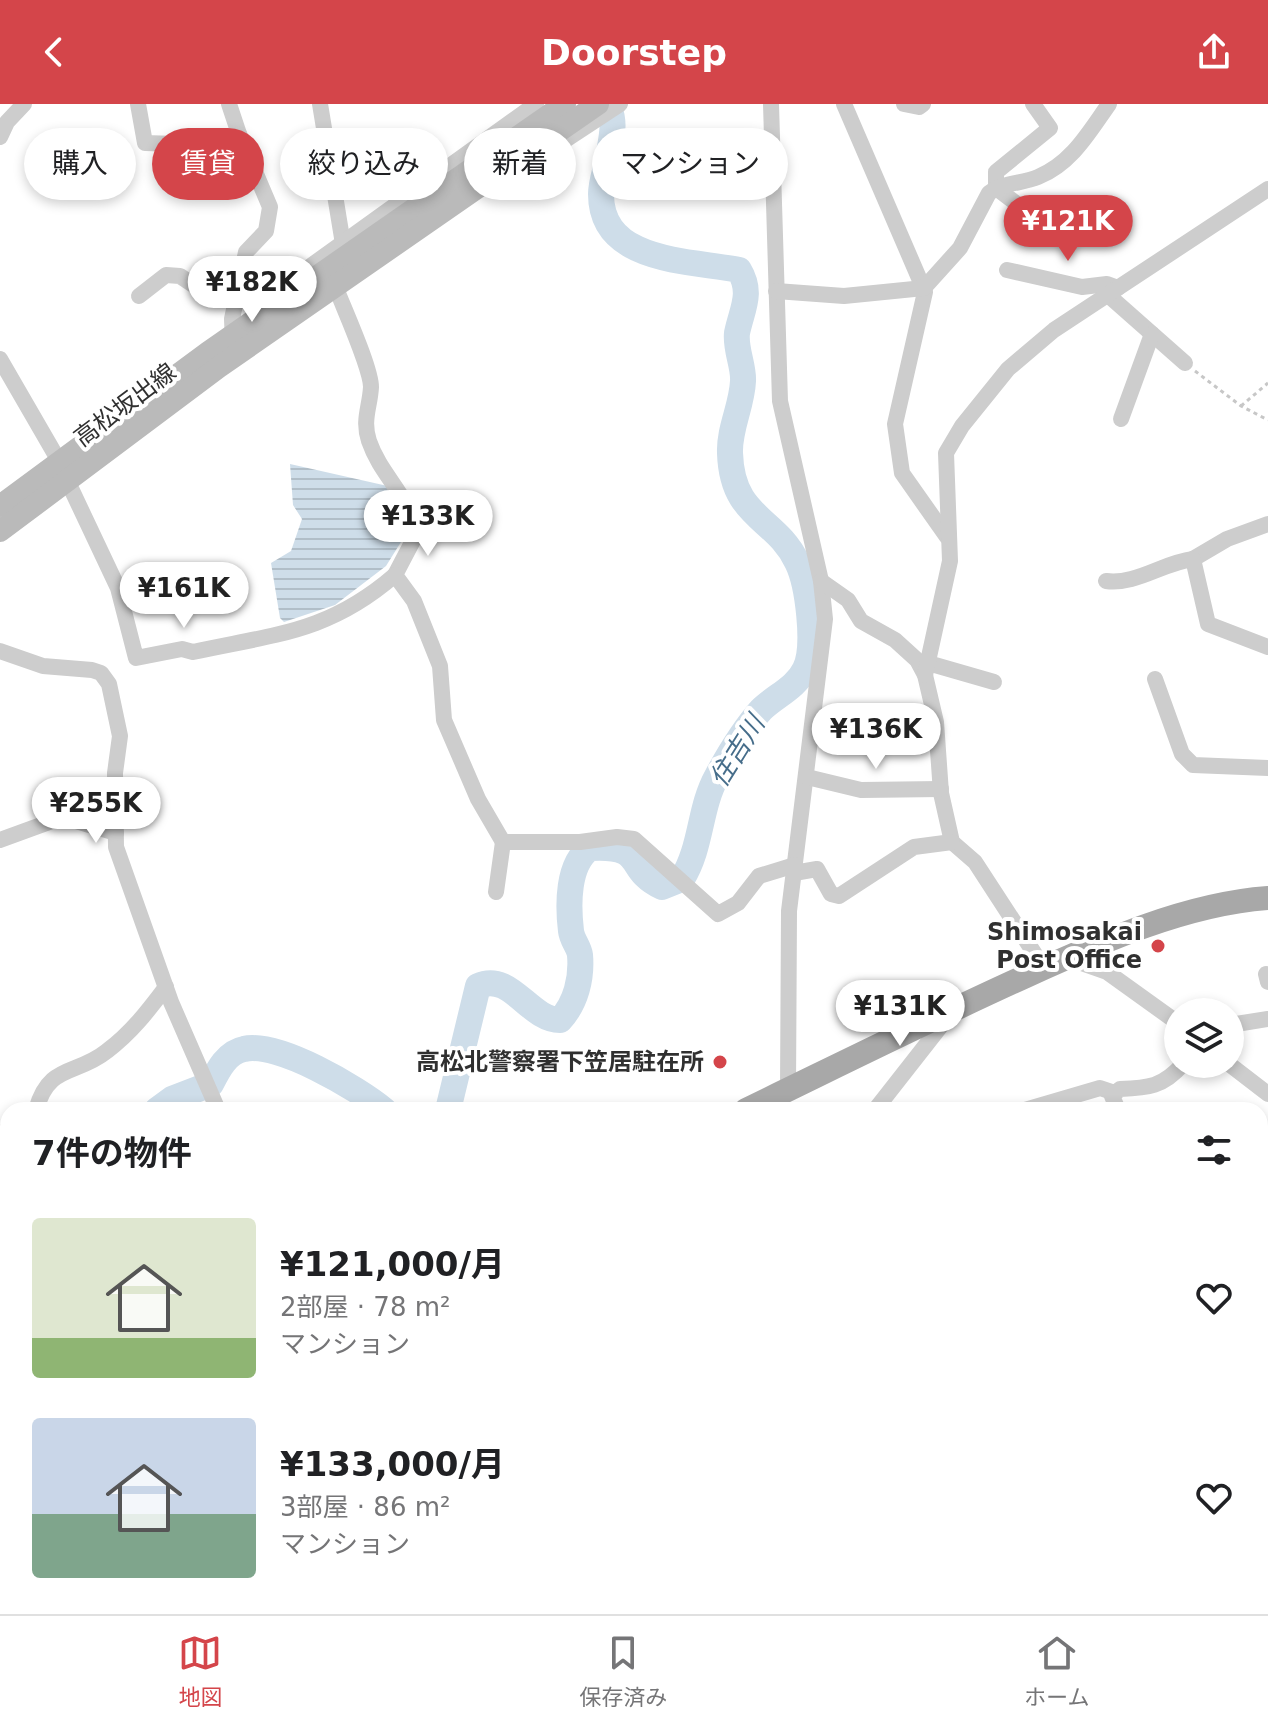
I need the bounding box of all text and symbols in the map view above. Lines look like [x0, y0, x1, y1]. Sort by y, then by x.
icon: back [32, 30, 76, 74]
icon: share [1192, 30, 1236, 74]
text: Doorstep [541, 32, 727, 73]
chip: 購入 [24, 128, 136, 200]
chip: 賃貸 [152, 128, 264, 200]
chip: 絞り込み [280, 128, 448, 200]
chip: 新着 [464, 128, 576, 200]
chip: マンション [592, 128, 788, 200]
pin: ¥121K [1012, 195, 1124, 263]
text: ¥121K [1022, 206, 1114, 236]
pin: ¥182K [196, 256, 308, 324]
text: ¥182K [206, 267, 298, 297]
street label: 高松坂出線 [69, 358, 181, 452]
pin: ¥133K [372, 490, 484, 558]
text: ¥133K [382, 501, 474, 531]
pin: ¥161K [128, 562, 240, 630]
text: ¥161K [138, 573, 230, 603]
pin: ¥136K [820, 703, 932, 771]
water label: 住吉川 [704, 707, 772, 792]
text: ¥136K [830, 714, 922, 744]
pin: ¥255K [40, 777, 152, 845]
text: ¥255K [50, 788, 142, 818]
place label: Shimosakai Post Office [987, 918, 1142, 974]
marker: Shimosakai Post Office [1149, 937, 1167, 955]
pin: ¥131K [844, 980, 956, 1048]
text: ¥131K [854, 991, 946, 1021]
map controls [1164, 998, 1244, 1078]
button: layers [1164, 998, 1244, 1078]
place label: 高松北警察署下笠居駐在所 [416, 1048, 704, 1076]
marker: 高松北警察署下笠居駐在所 [711, 1053, 729, 1071]
icon: filters [1192, 1128, 1236, 1172]
text: 7件の物件 [32, 1133, 192, 1173]
text: ¥121,000/月 [280, 1244, 505, 1284]
icon: home [96, 1250, 192, 1346]
icon: heart [1192, 1276, 1236, 1320]
text: 2部屋 · 78 m² [280, 1292, 450, 1322]
text: マンション [280, 1329, 410, 1359]
text: ¥133,000/月 [280, 1444, 505, 1484]
icon: home [96, 1450, 192, 1546]
icon: heart [1192, 1476, 1236, 1520]
text: 3部屋 · 86 m² [280, 1492, 450, 1522]
text: マンション [280, 1529, 410, 1559]
tab: 地図 [178, 1631, 222, 1711]
tab: 保存済み [579, 1631, 667, 1711]
tab: ホーム [1024, 1631, 1090, 1711]

